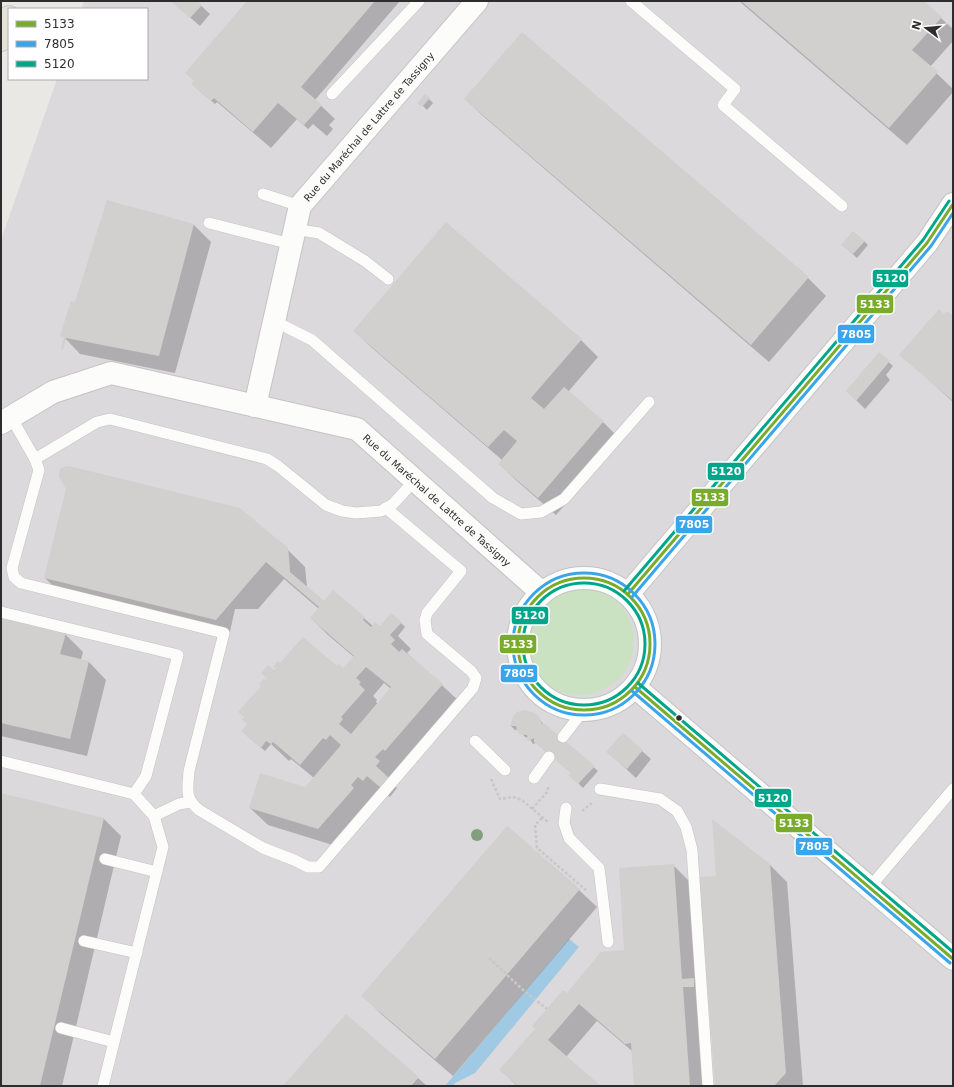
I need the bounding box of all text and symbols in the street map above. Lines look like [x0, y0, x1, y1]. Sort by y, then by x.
legend [8, 8, 148, 80]
north arrow [906, 8, 946, 48]
text: 5133 [44, 17, 75, 31]
text: N [909, 19, 924, 32]
text: 7805 [44, 37, 75, 51]
street label: Rue du Maréchal de Lattre de Tassigny [301, 50, 436, 203]
text: 5120 [44, 57, 75, 71]
line badge: 5120 [872, 269, 909, 288]
text: 5120 [876, 272, 907, 285]
line badge: 5133 [856, 294, 894, 314]
text: 5133 [860, 298, 890, 311]
line badge: 7805 [837, 324, 875, 344]
text: 7805 [841, 328, 871, 341]
street label: Rue du Maréchal de Lattre de Tassigny [361, 432, 513, 568]
line badge: 5120 [707, 462, 745, 481]
text: 5120 [711, 465, 742, 478]
line badge: 5133 [691, 488, 729, 507]
text: 5133 [695, 491, 725, 504]
line badge: 7805 [675, 515, 713, 534]
text: 7805 [679, 518, 709, 531]
line badge: 5120 [511, 606, 549, 625]
text: 5120 [515, 609, 546, 622]
line badge: 5133 [499, 634, 537, 654]
text: 5133 [503, 638, 533, 651]
line badge: 7805 [500, 664, 538, 683]
text: 7805 [504, 667, 534, 680]
unlabelled marker [674, 713, 684, 723]
line badge: 5120 [754, 788, 792, 808]
text: 5120 [758, 792, 789, 805]
line badge: 5133 [775, 813, 813, 833]
text: 5133 [779, 817, 809, 830]
line badge: 7805 [795, 837, 833, 856]
text: 7805 [799, 840, 829, 853]

